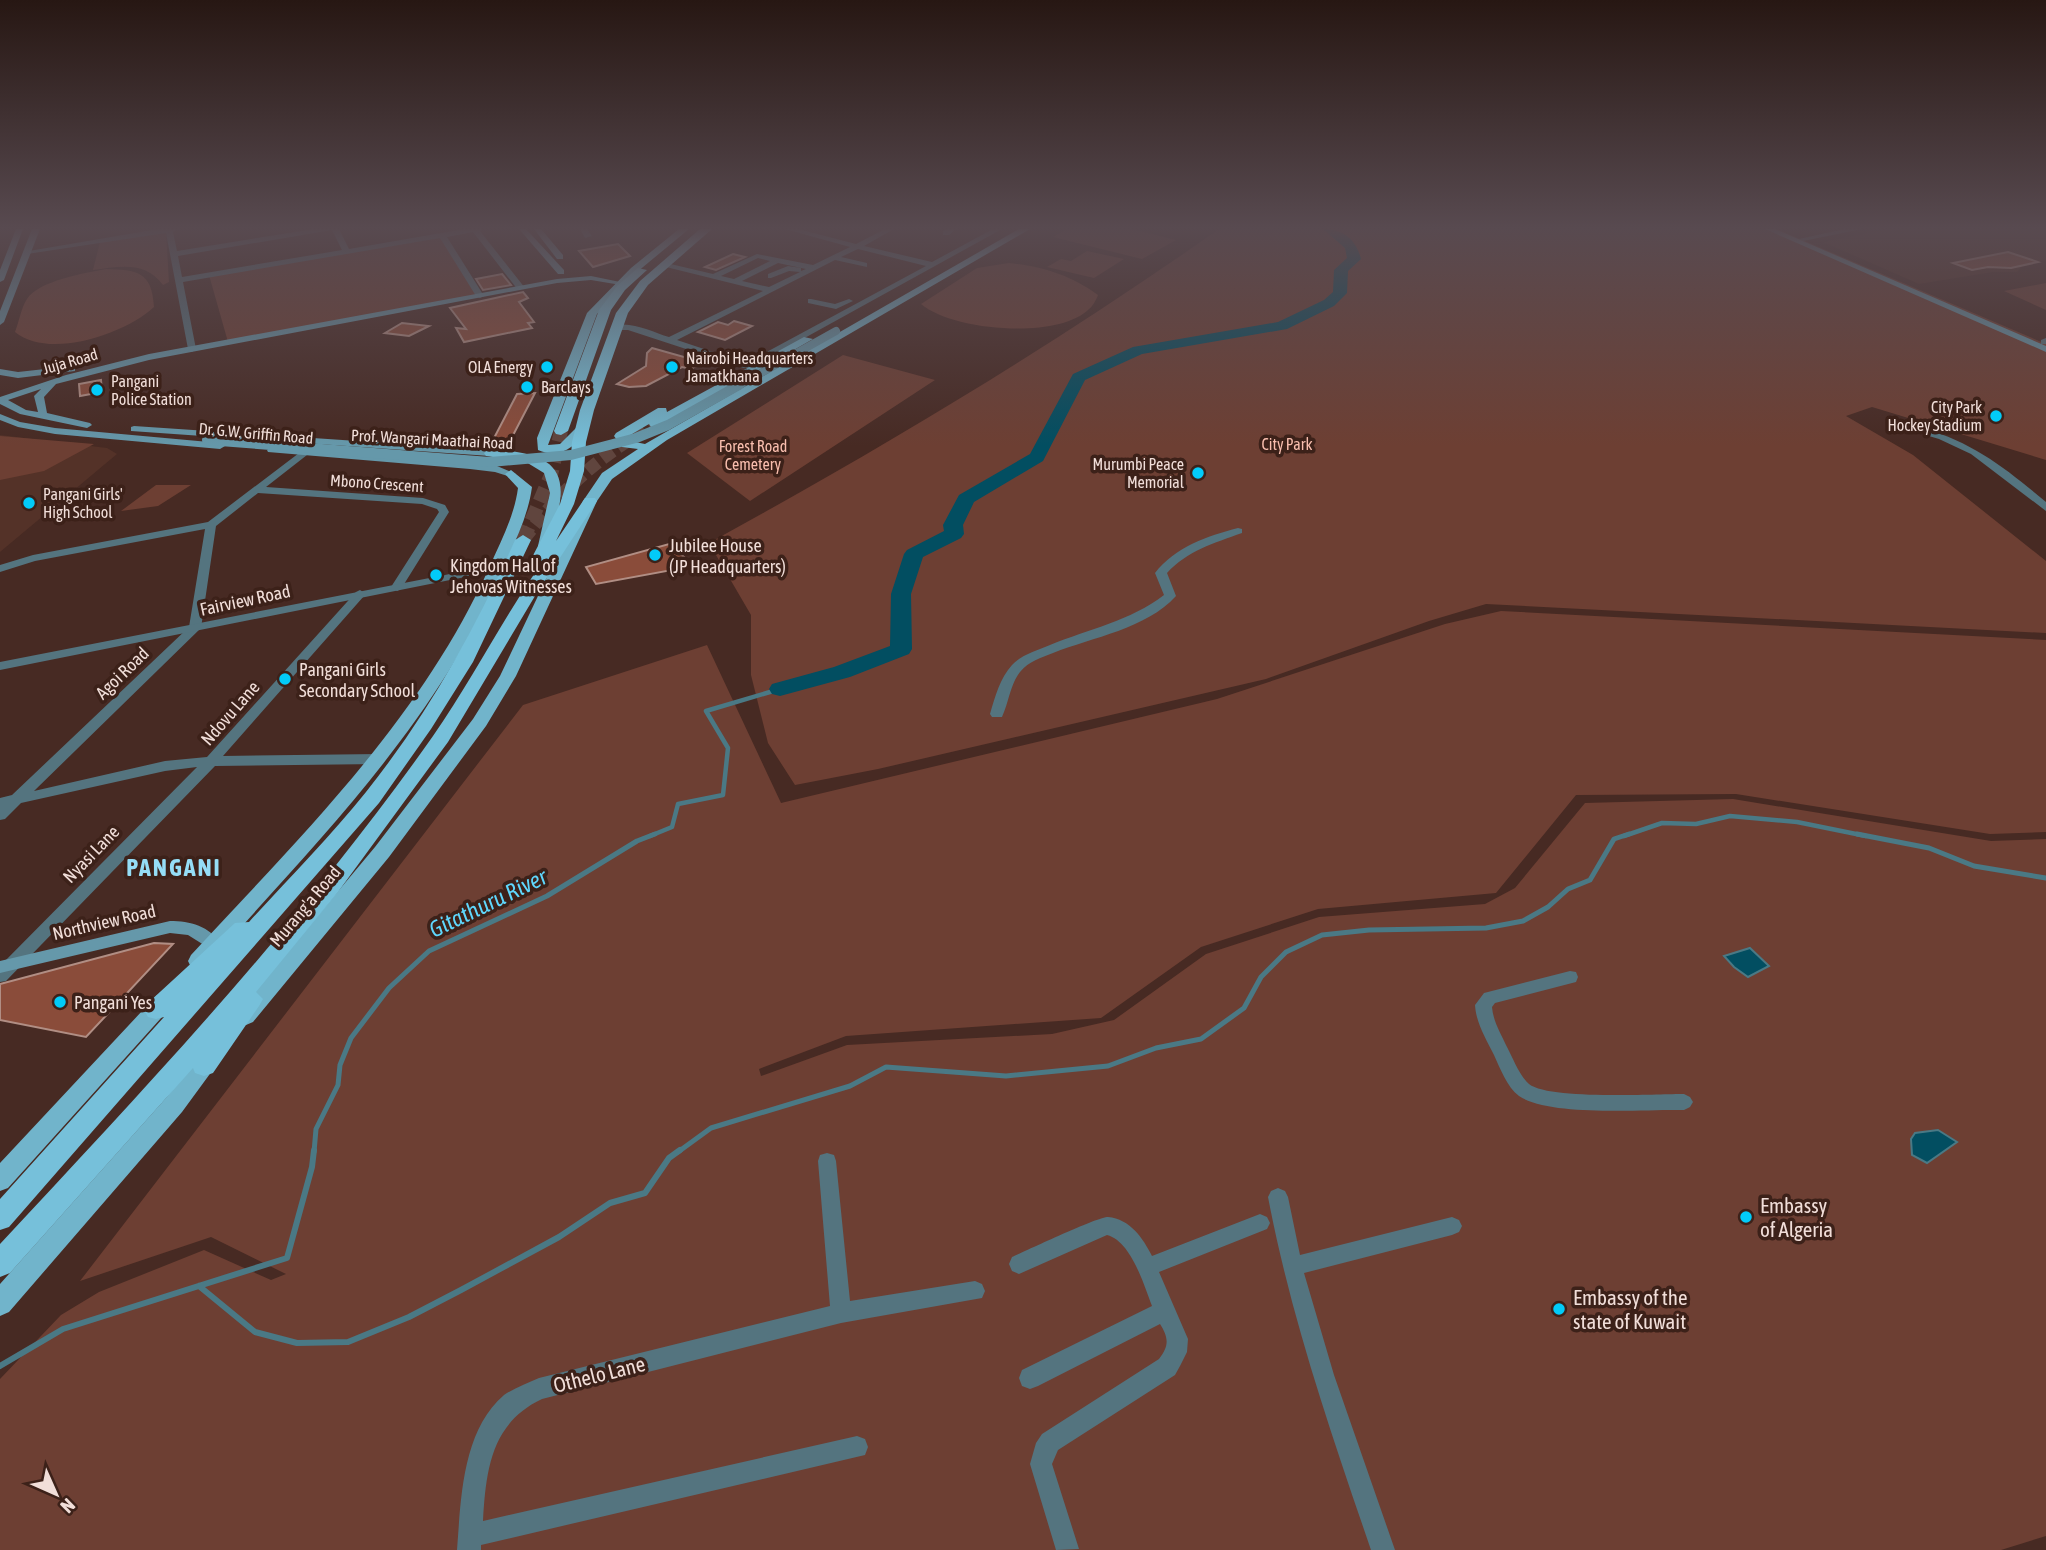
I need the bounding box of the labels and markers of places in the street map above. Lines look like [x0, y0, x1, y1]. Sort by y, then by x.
place label: Nairobi Headquarters Jamatkhana [686, 349, 814, 385]
place label: OLA Energy [468, 358, 533, 377]
marker: OLA Energy [539, 359, 555, 375]
marker: Nairobi Headquarters Jamatkhana [664, 359, 680, 375]
place label: Pangani Police Station [111, 372, 192, 408]
place label: Barclays [541, 378, 591, 397]
marker: Barclays [519, 379, 535, 395]
marker: Pangani Police Station [89, 382, 105, 398]
place label: City Park Hockey Stadium [1887, 398, 1982, 435]
marker: City Park Hockey Stadium [1988, 408, 2004, 424]
place label: Murumbi Peace Memorial [1093, 455, 1185, 491]
marker: Murumbi Peace Memorial [1190, 465, 1206, 481]
place label: Pangani Girls' High School [43, 485, 123, 522]
marker: Pangani Girls' High School [21, 495, 37, 511]
place label: Jubilee House (JP Headquarters) [669, 535, 786, 577]
marker: Jubilee House (JP Headquarters) [647, 547, 663, 563]
place label: Kingdom Hall of Jehovas Witnesses [450, 555, 572, 597]
marker: Kingdom Hall of Jehovas Witnesses [428, 567, 444, 583]
place label: Pangani Girls Secondary School [299, 659, 415, 701]
marker: Pangani Girls Secondary School [277, 671, 293, 687]
place label: Pangani Yes [74, 992, 152, 1013]
marker: Pangani Yes [52, 994, 68, 1010]
place label: Embassy of Algeria [1760, 1193, 1833, 1241]
marker: Embassy of Algeria [1738, 1209, 1754, 1225]
place label: Embassy of the state of Kuwait [1573, 1285, 1687, 1333]
marker: Embassy of the state of Kuwait [1551, 1301, 1567, 1317]

